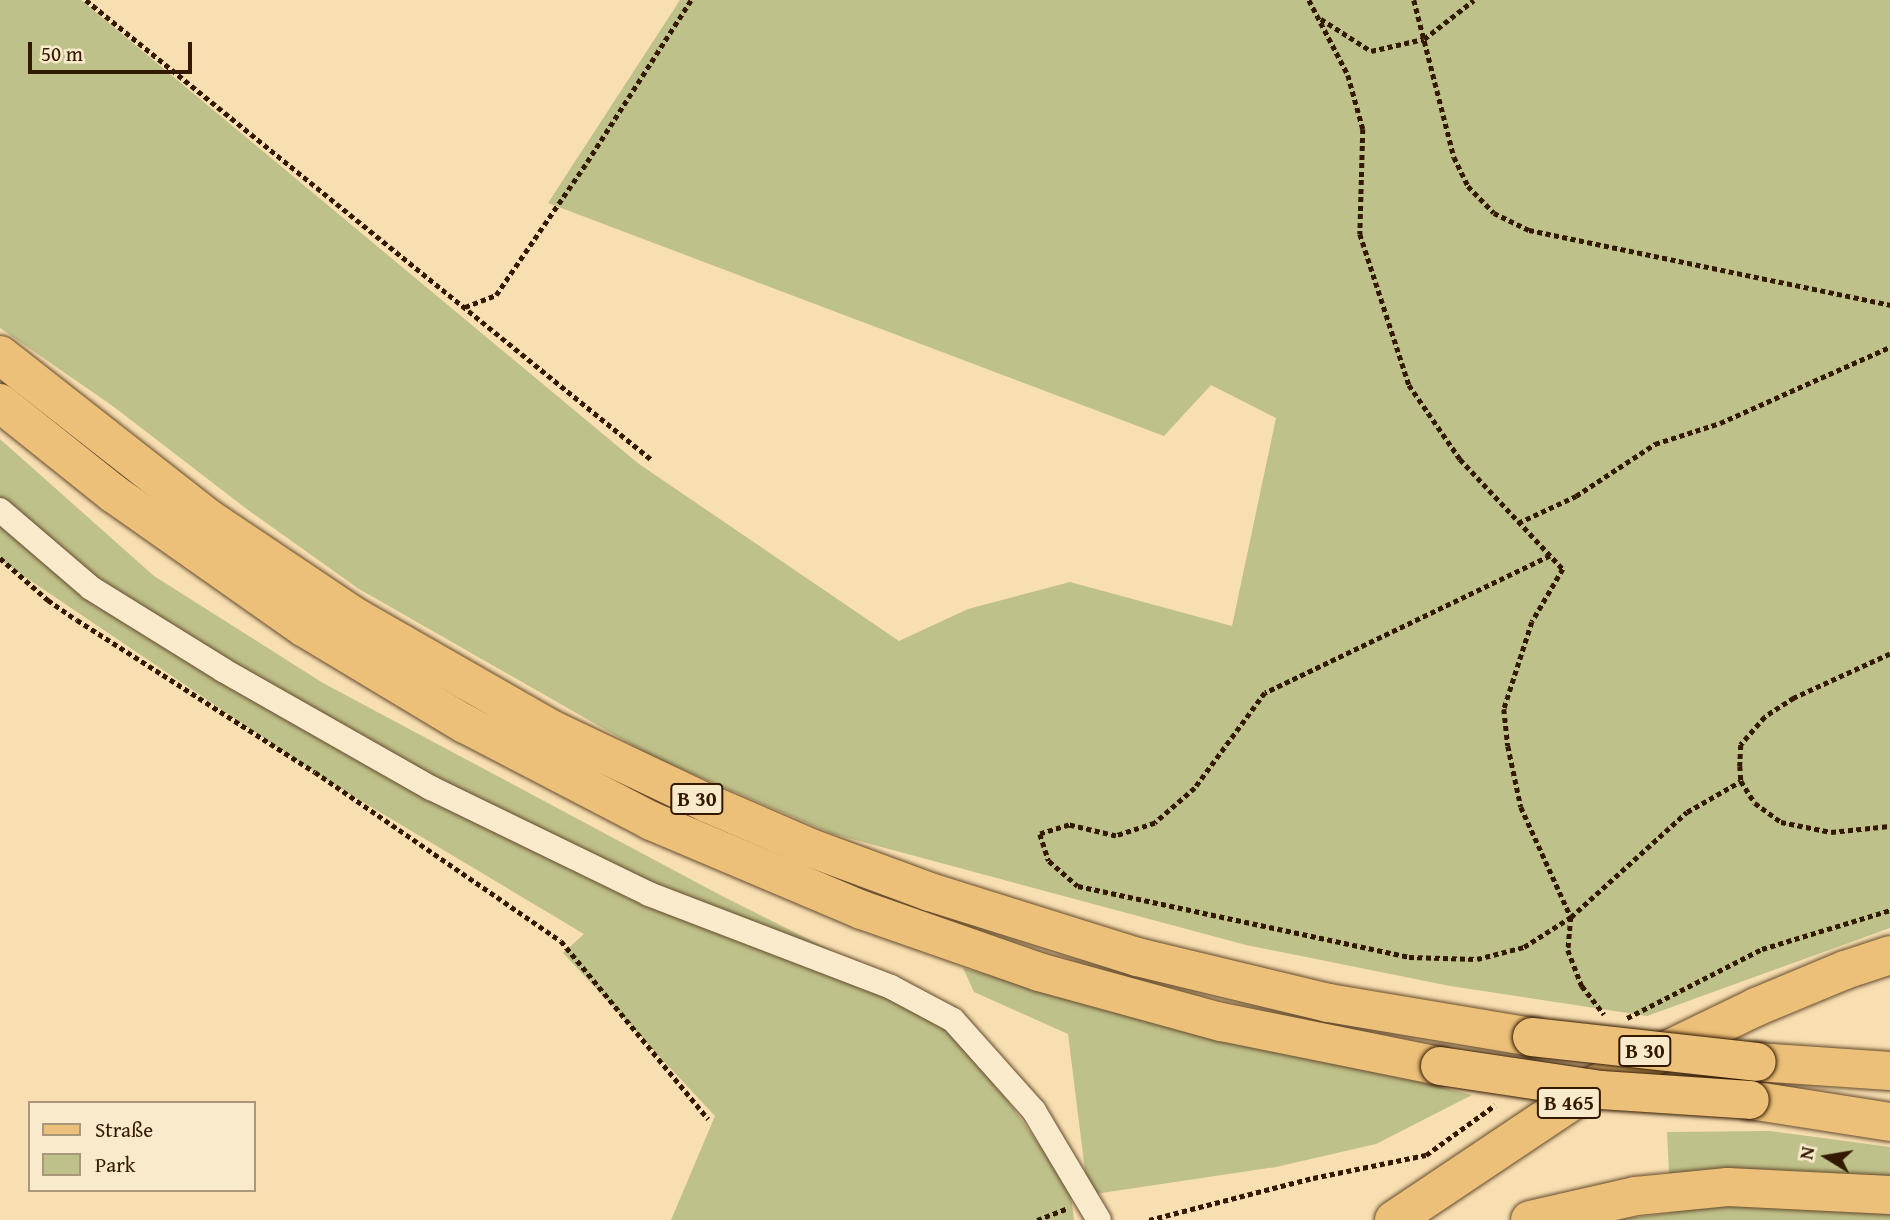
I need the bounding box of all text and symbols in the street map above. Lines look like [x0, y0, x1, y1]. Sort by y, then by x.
scale bar [32, 28, 196, 72]
text: 50 m [41, 38, 83, 69]
road number: B 30 [669, 782, 725, 816]
road number: B 30 [1617, 1034, 1673, 1068]
road number: B 465 [1536, 1086, 1602, 1120]
legend [28, 1101, 256, 1192]
text: Straße [95, 1114, 153, 1145]
north arrow [1792, 1122, 1862, 1192]
text: N [1791, 1144, 1821, 1162]
text: Park [95, 1149, 136, 1180]

